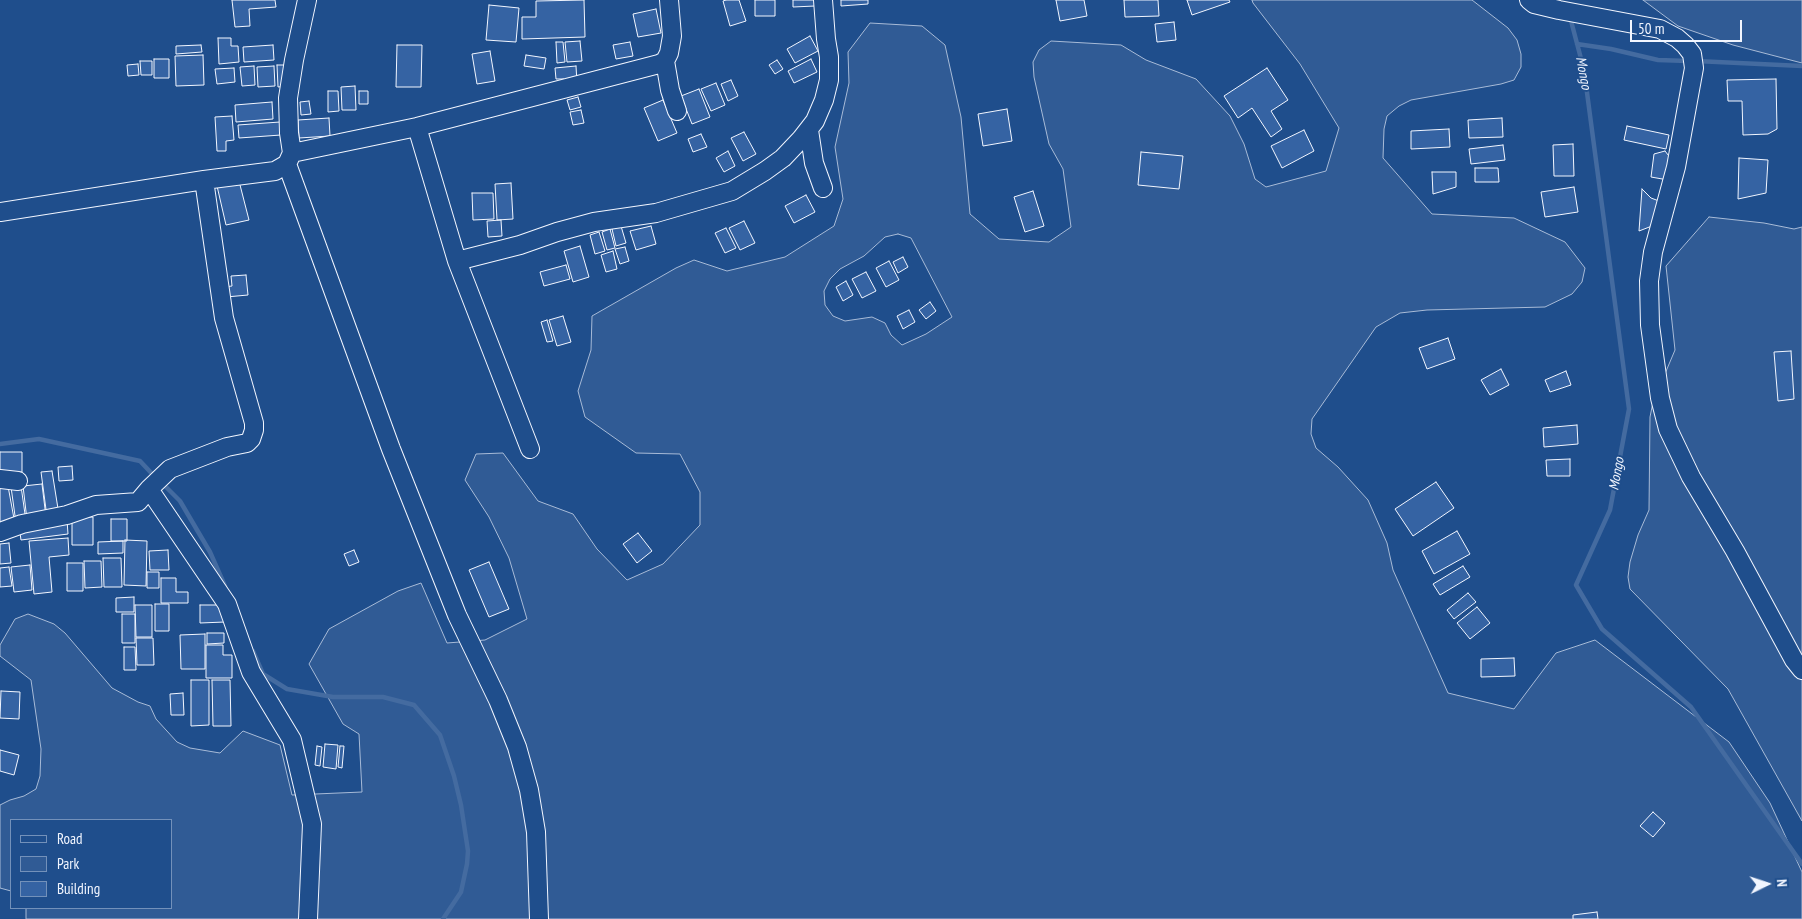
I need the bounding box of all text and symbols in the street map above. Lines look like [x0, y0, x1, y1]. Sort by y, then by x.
scale bar [1632, 10, 1744, 42]
text: 50 m [1638, 19, 1664, 38]
water label: Mongo [1572, 55, 1594, 91]
water label: Mongo [1606, 456, 1628, 492]
legend [10, 819, 172, 909]
text: Road [57, 829, 83, 848]
text: Park [57, 854, 79, 873]
north arrow [1742, 859, 1792, 909]
text: Building [57, 879, 100, 898]
text: N [1773, 879, 1791, 887]

